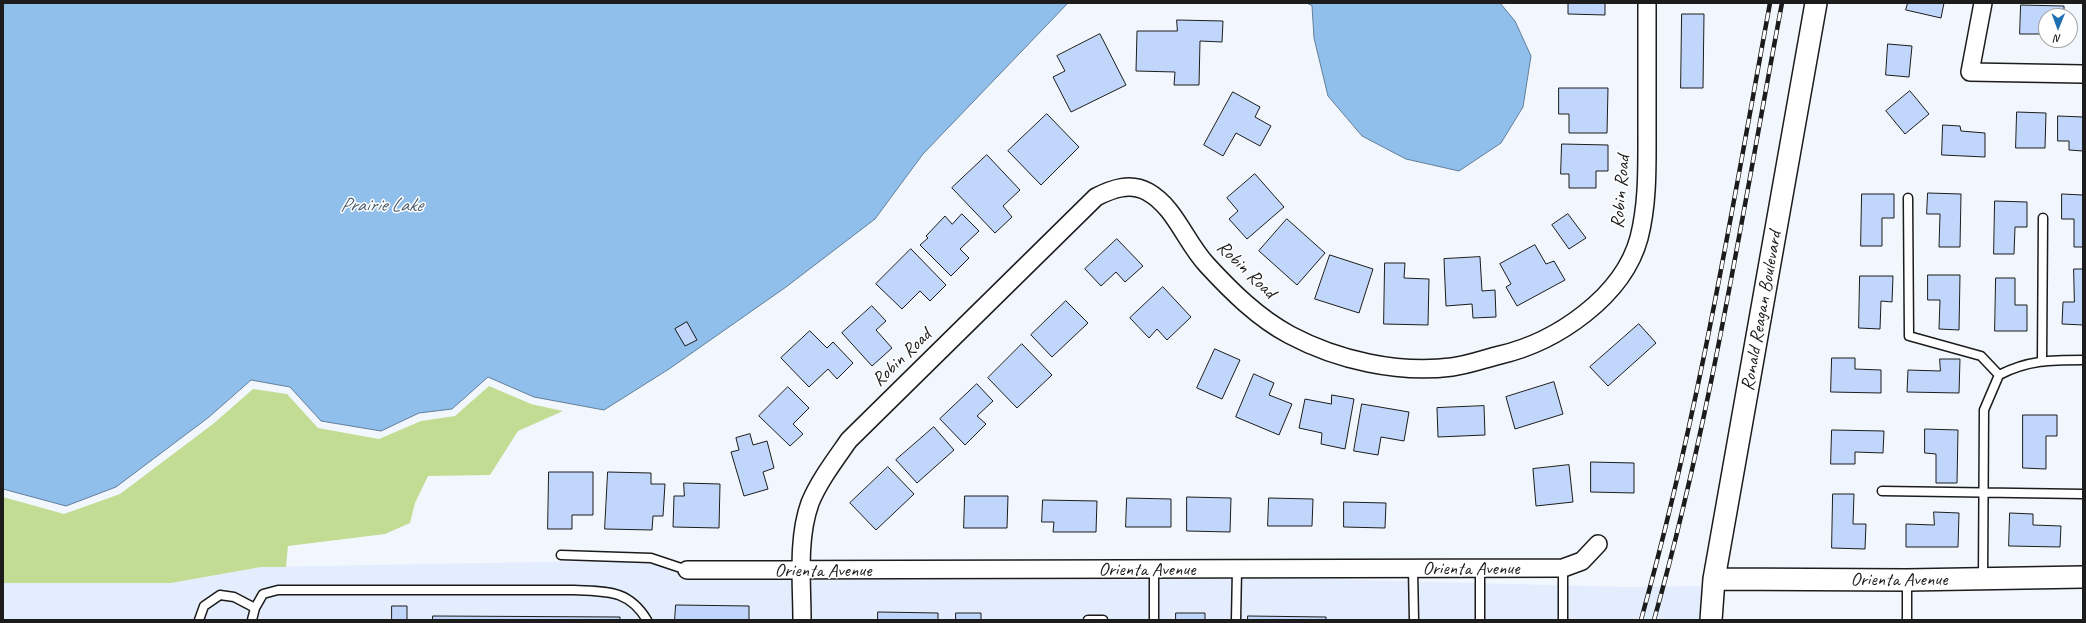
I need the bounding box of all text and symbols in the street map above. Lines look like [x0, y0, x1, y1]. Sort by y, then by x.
north arrow [2038, 8, 2078, 48]
text: N [2054, 32, 2061, 46]
street label: Robin Road [1606, 154, 1636, 230]
water label: Prairie Lake [340, 194, 422, 218]
street label: Ronald Reagan Boulevard [1737, 229, 1787, 393]
street label: Robin Road [1212, 236, 1280, 304]
street label: Robin Road [868, 324, 936, 392]
street label: Orienta Avenue [1423, 558, 1519, 580]
street label: Orienta Avenue [1099, 559, 1195, 581]
street label: Orienta Avenue [775, 560, 871, 582]
street label: Orienta Avenue [1851, 569, 1947, 591]

